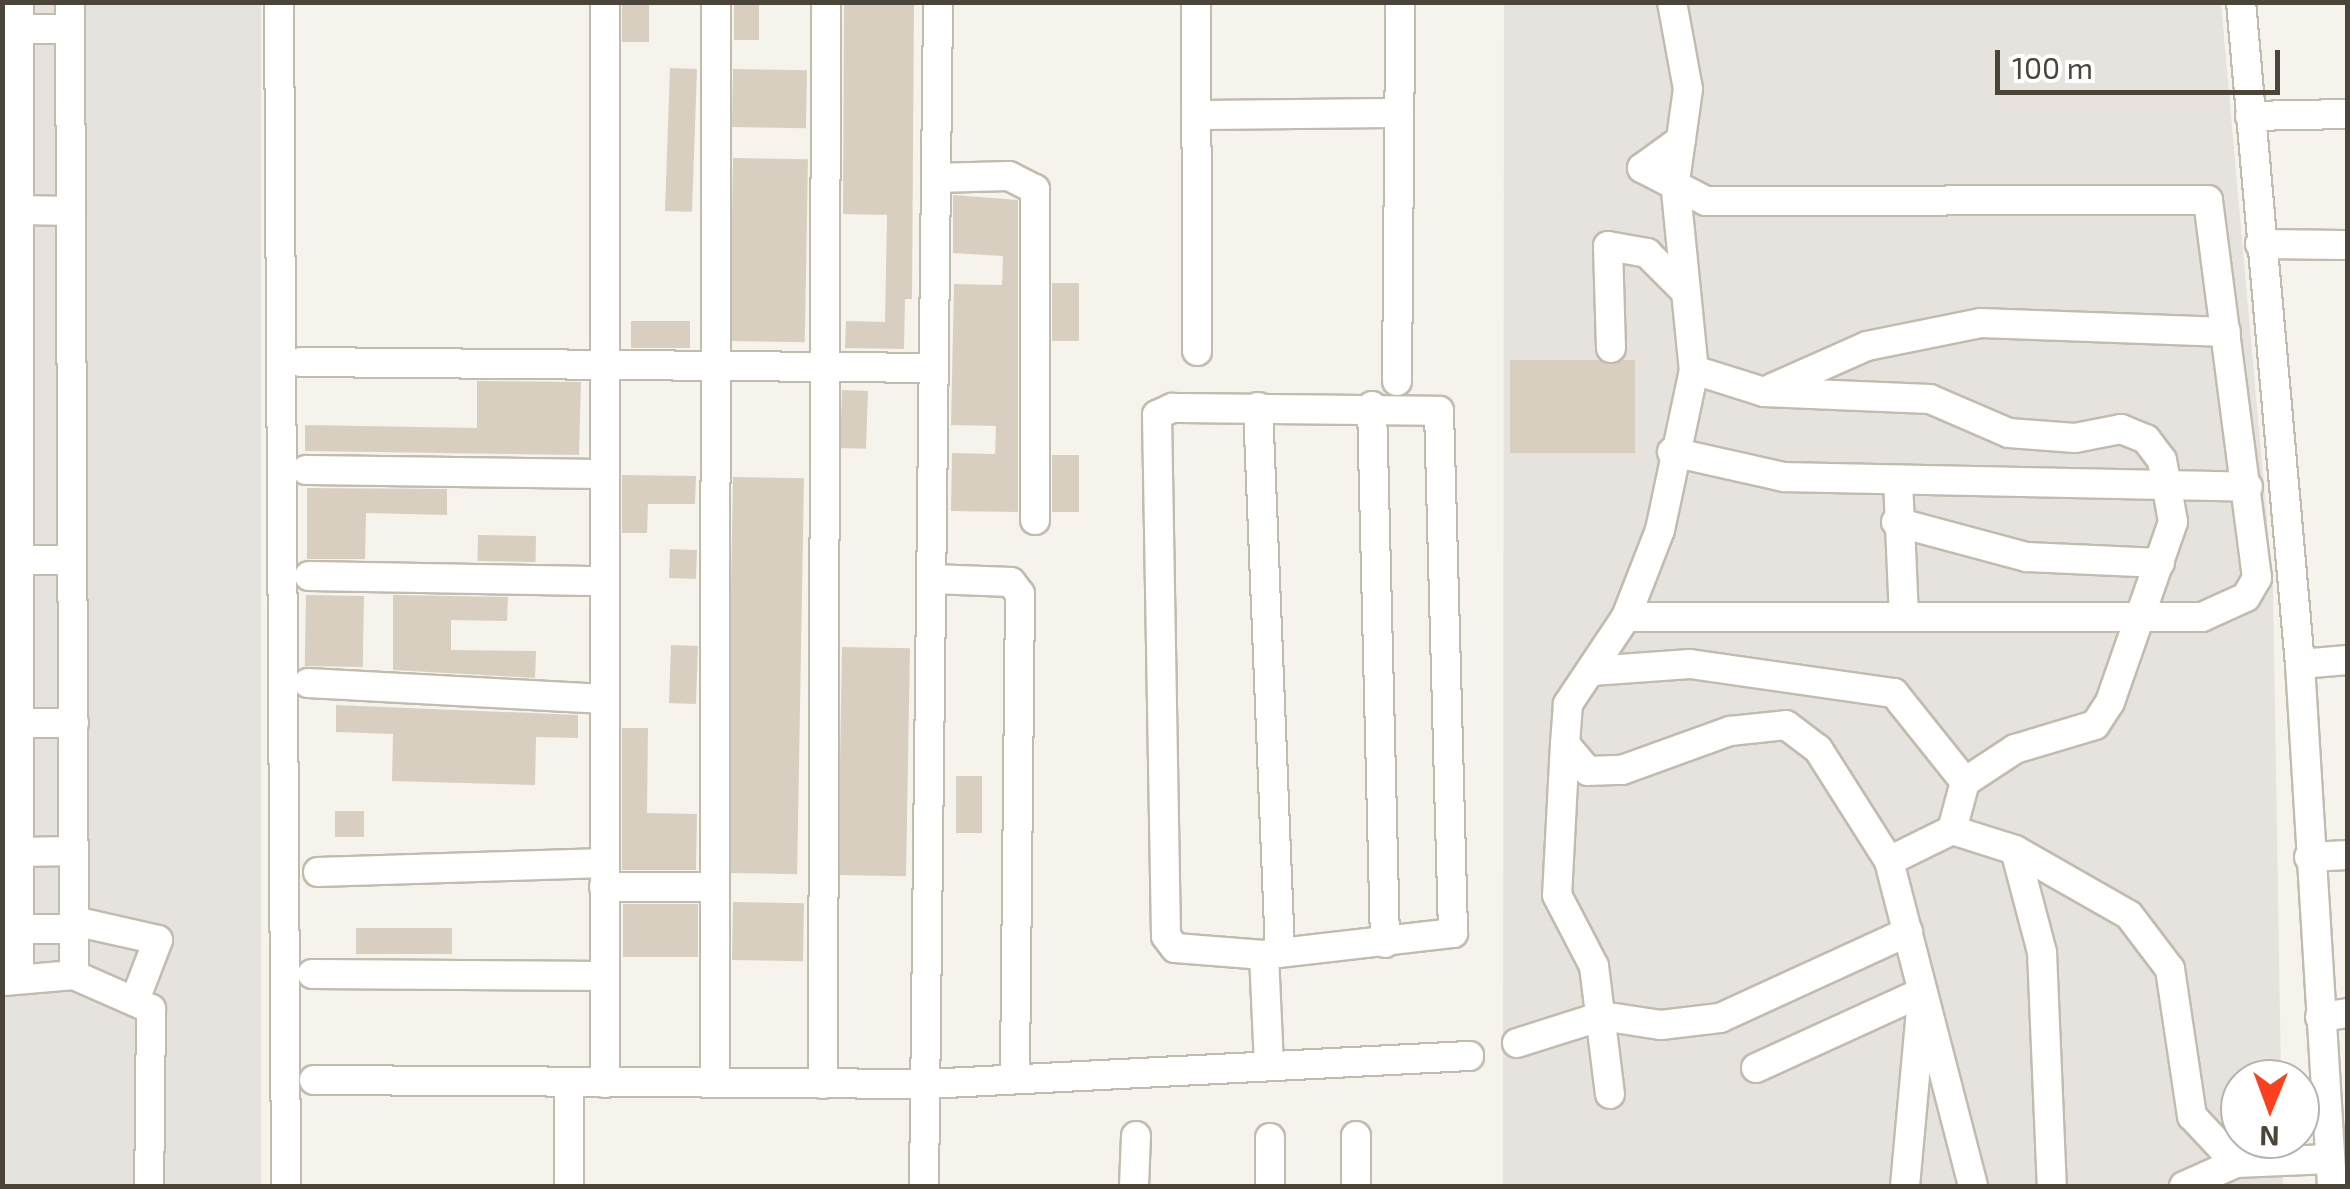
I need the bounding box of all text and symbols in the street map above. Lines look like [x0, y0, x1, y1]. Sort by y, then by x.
scale bar [2000, 30, 2285, 92]
text: 100 m [2012, 49, 2093, 85]
north arrow [2220, 1059, 2320, 1159]
text: N [2259, 1120, 2280, 1154]

